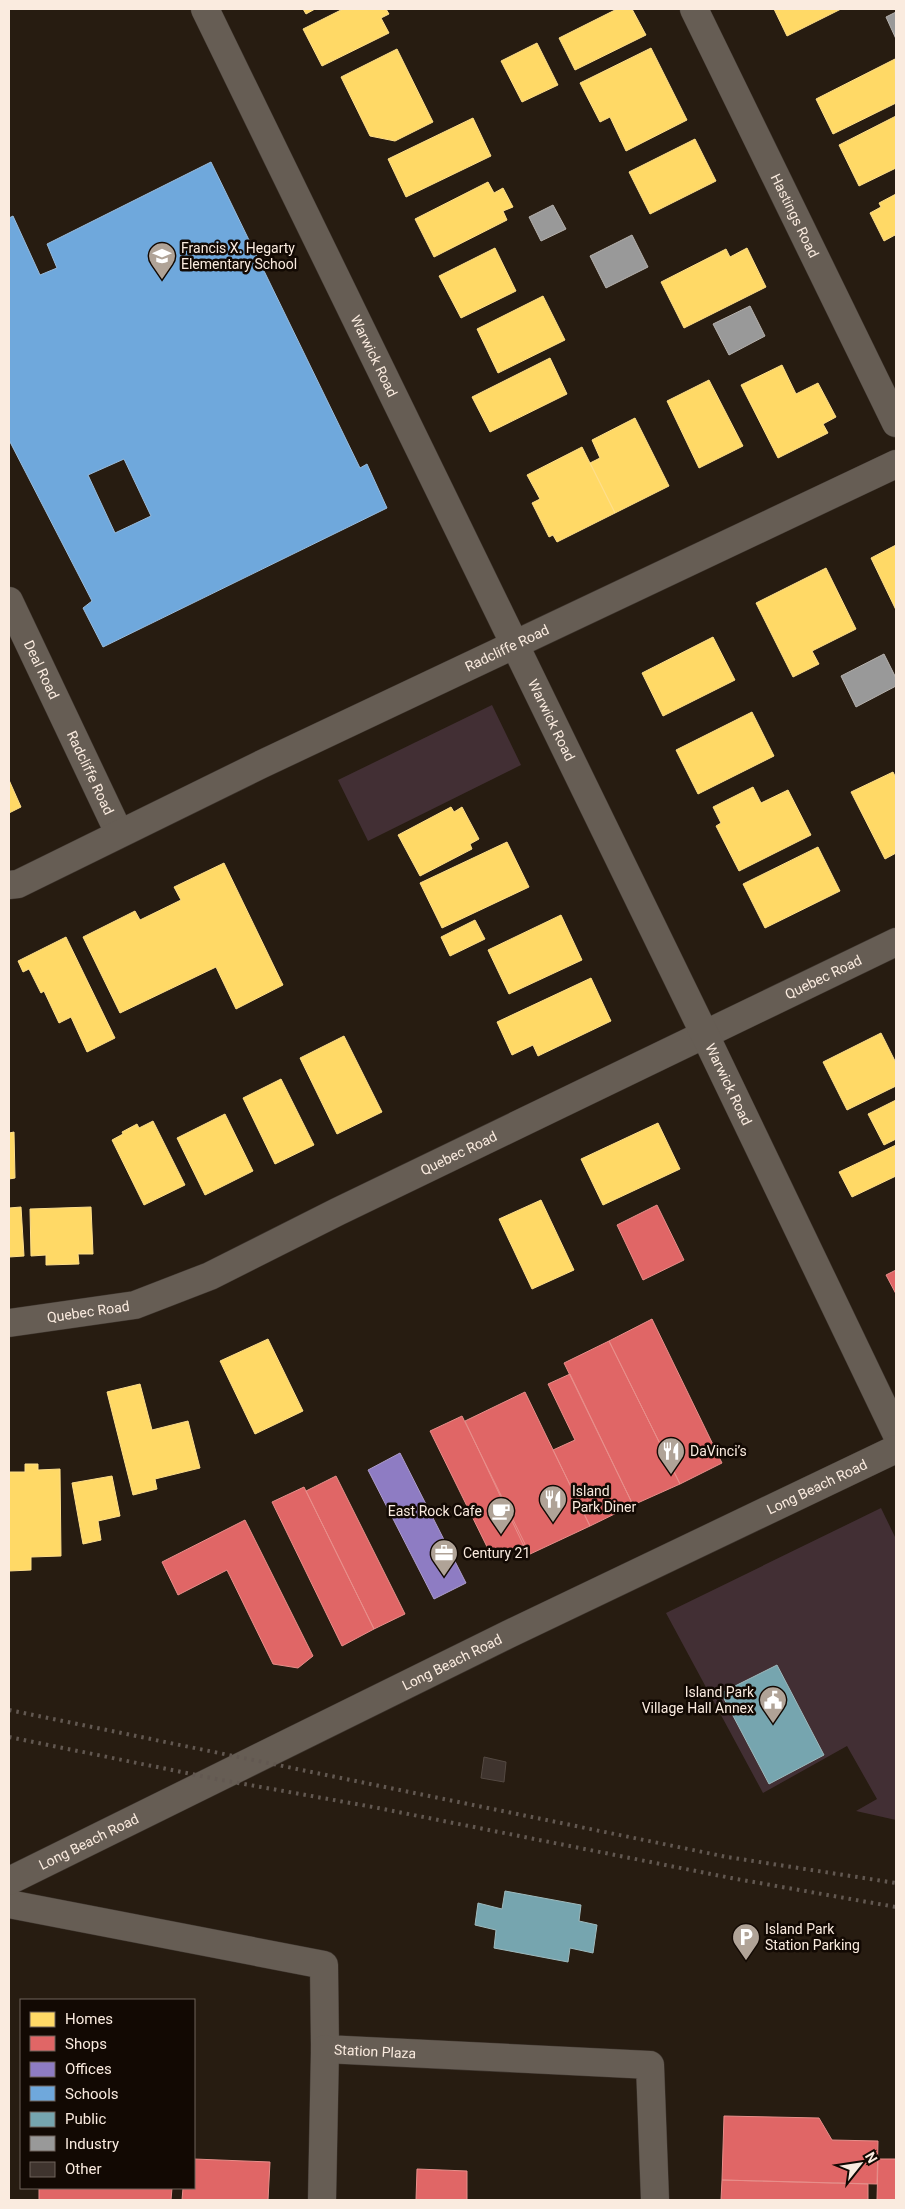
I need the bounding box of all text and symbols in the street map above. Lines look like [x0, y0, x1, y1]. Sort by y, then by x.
street label: Hastings Road [768, 171, 822, 260]
place label: Francis X. Hegarty Elementary School [181, 240, 297, 272]
school or university icon: Francis X. Hegarty Elementary School [147, 241, 177, 280]
street label: Warwick Road [347, 313, 401, 399]
street label: Radcliffe Road [462, 621, 552, 675]
street label: Deal Road [21, 638, 62, 702]
street label: Warwick Road [525, 677, 578, 763]
street label: Radcliffe Road [64, 728, 117, 817]
street label: Quebec Road [782, 952, 864, 1002]
street label: Warwick Road [702, 1041, 755, 1128]
street label: Quebec Road [418, 1128, 500, 1179]
street label: Quebec Road [46, 1298, 130, 1325]
restaurant icon: DaVinci’s [656, 1436, 686, 1475]
place label: DaVinci’s [690, 1443, 747, 1459]
street label: Long Beach Road [764, 1456, 870, 1518]
place label: Island Park Diner [572, 1483, 636, 1515]
restaurant icon: Island Park Diner [538, 1484, 568, 1523]
cafe icon: East Rock Cafe [486, 1496, 516, 1535]
place label: East Rock Cafe [388, 1503, 482, 1519]
office icon: Century 21 [429, 1538, 459, 1577]
place label: Century 21 [463, 1545, 530, 1561]
street label: Long Beach Road [399, 1631, 504, 1694]
place label: Island Park Village Hall Annex [642, 1684, 755, 1716]
public building icon: Island Park Village Hall Annex [758, 1685, 788, 1724]
street label: Long Beach Road [36, 1810, 141, 1873]
place label: Island Park Station Parking [765, 1921, 860, 1953]
parking icon: Island Park Station Parking [731, 1922, 761, 1961]
legend [20, 1999, 195, 2189]
text: Homes [65, 2010, 113, 2028]
text: Shops [65, 2035, 107, 2053]
street label: Station Plaza [334, 2041, 417, 2061]
text: Offices [65, 2060, 112, 2078]
text: Schools [65, 2085, 119, 2103]
text: Public [65, 2110, 106, 2128]
text: Industry [65, 2135, 119, 2153]
north arrow [835, 2139, 885, 2189]
text: N [862, 2149, 881, 2166]
text: Other [65, 2160, 102, 2178]

